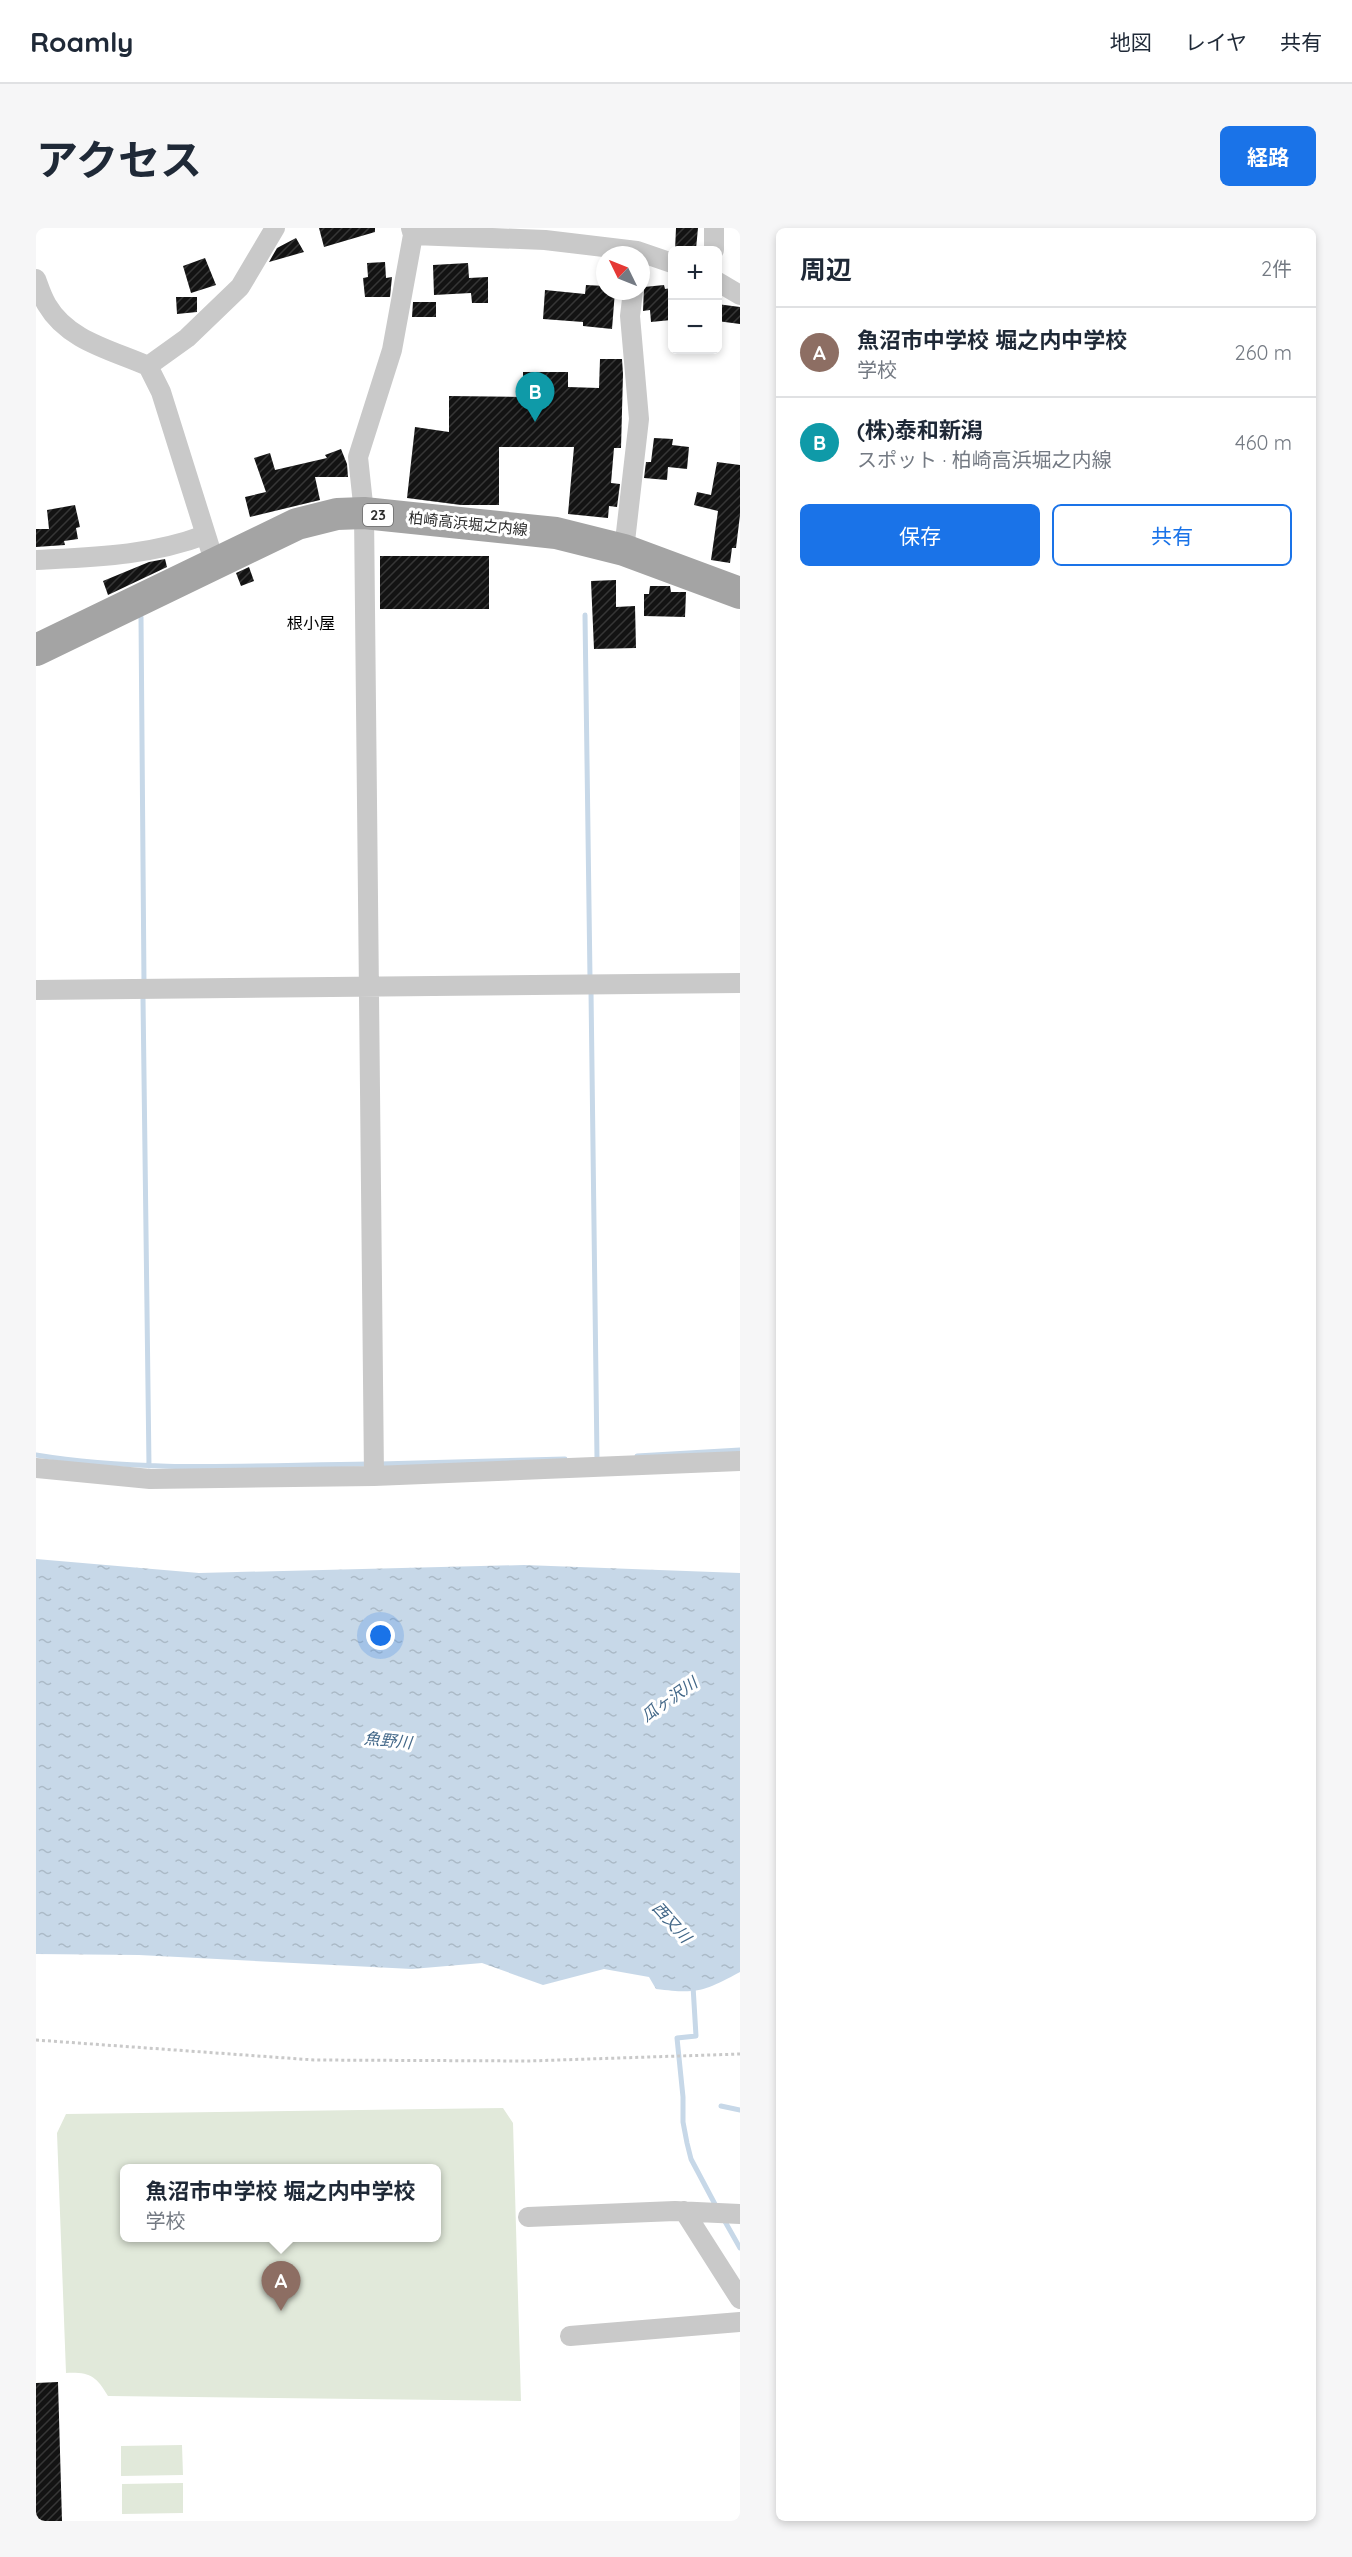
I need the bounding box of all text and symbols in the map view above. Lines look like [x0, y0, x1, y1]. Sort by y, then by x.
text: Roamly [30, 24, 134, 59]
text: 地図 [1110, 29, 1152, 55]
text: レイヤ [1185, 29, 1247, 55]
text: 共有 [1280, 29, 1322, 55]
button: 経路 [1220, 126, 1316, 186]
text: アクセス [36, 133, 202, 186]
north arrow [596, 246, 650, 300]
map controls [668, 246, 722, 354]
button: + [668, 246, 722, 300]
text: 周辺 [800, 253, 852, 286]
text: 2件 [1261, 256, 1292, 281]
button: − [668, 300, 722, 354]
text: 魚沼市中学校 堀之内中学校 [857, 326, 1127, 354]
text: A [813, 340, 826, 365]
text: 260 m [1235, 340, 1292, 365]
text: 学校 [857, 357, 897, 382]
pin: B [516, 372, 554, 422]
text: (株)泰和新潟 [857, 416, 983, 444]
text: B [813, 430, 826, 455]
text: 460 m [1235, 430, 1292, 455]
text: スポット · 柏崎高浜堀之内線 [857, 447, 1112, 472]
road number: 23 [363, 504, 393, 526]
button: 保存 [800, 504, 1040, 566]
button: 共有 [1052, 504, 1292, 566]
street label: 柏崎高浜堀之内線 [407, 508, 529, 539]
district label: 根小屋 [287, 613, 335, 633]
your location [366, 1621, 395, 1650]
water label: 瓜ヶ沢川 [637, 1671, 703, 1726]
water label: 魚野川 [363, 1728, 415, 1753]
water label: 西又川 [649, 1897, 697, 1948]
popup [120, 2164, 441, 2242]
text: 魚沼市中学校 堀之内中学校 [145, 2177, 416, 2205]
text: 学校 [145, 2208, 185, 2233]
pin: A [262, 2262, 300, 2311]

